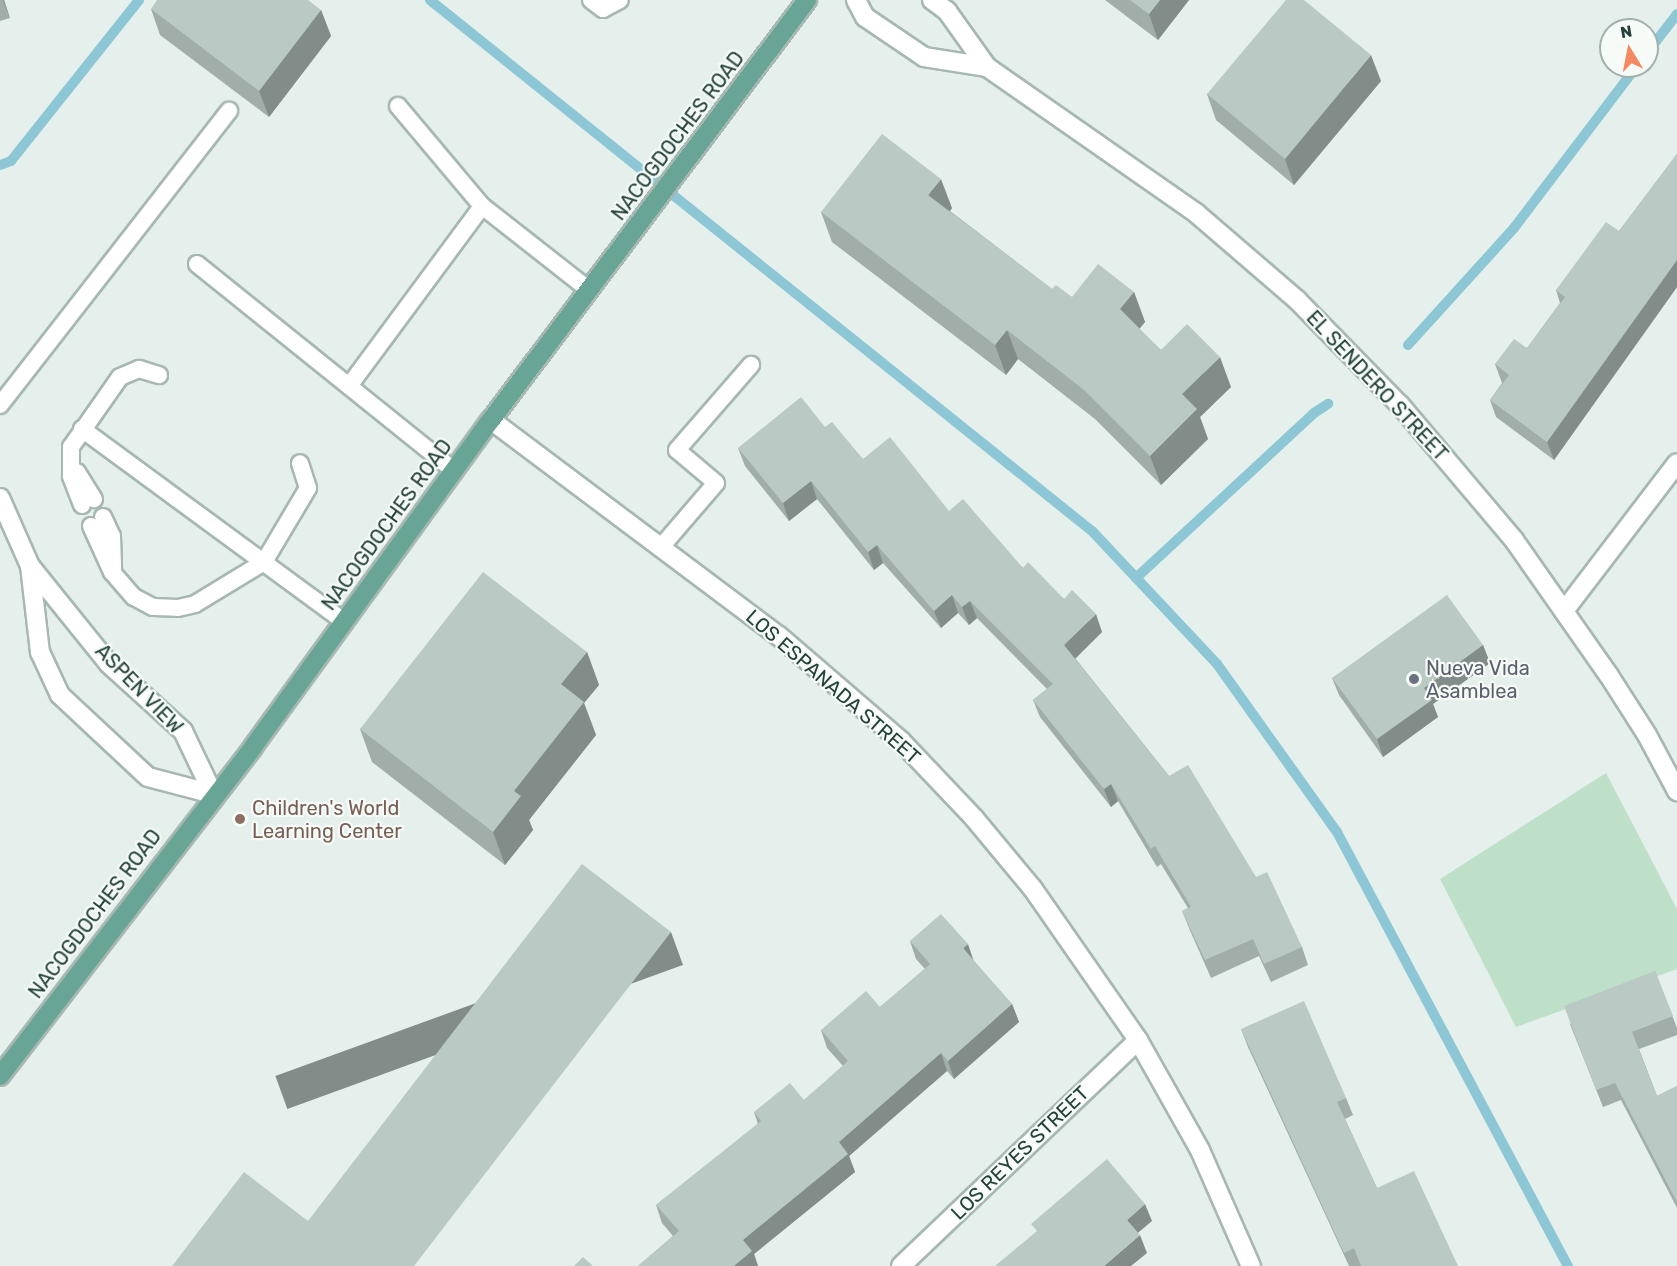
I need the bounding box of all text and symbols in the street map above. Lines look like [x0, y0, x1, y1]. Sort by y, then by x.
north arrow [1599, 18, 1659, 78]
text: N [1619, 21, 1633, 42]
street label: NACOGDOCHES ROAD [607, 47, 749, 225]
street label: EL SENDERO STREET [1301, 306, 1453, 466]
street label: NACOGDOCHES ROAD [317, 435, 457, 615]
street label: LOS ESPANADA STREET [741, 605, 925, 769]
street label: ASPEN VIEW [90, 639, 188, 739]
place label: Nueva Vida Asamblea [1426, 656, 1530, 703]
marker: Nueva Vida Asamblea [1407, 672, 1421, 686]
place label: Children's World Learning Center [252, 796, 402, 843]
marker: Children's World Learning Center [233, 812, 247, 826]
street label: NACOGDOCHES ROAD [24, 825, 166, 1003]
street label: LOS REYES STREET [946, 1081, 1094, 1225]

